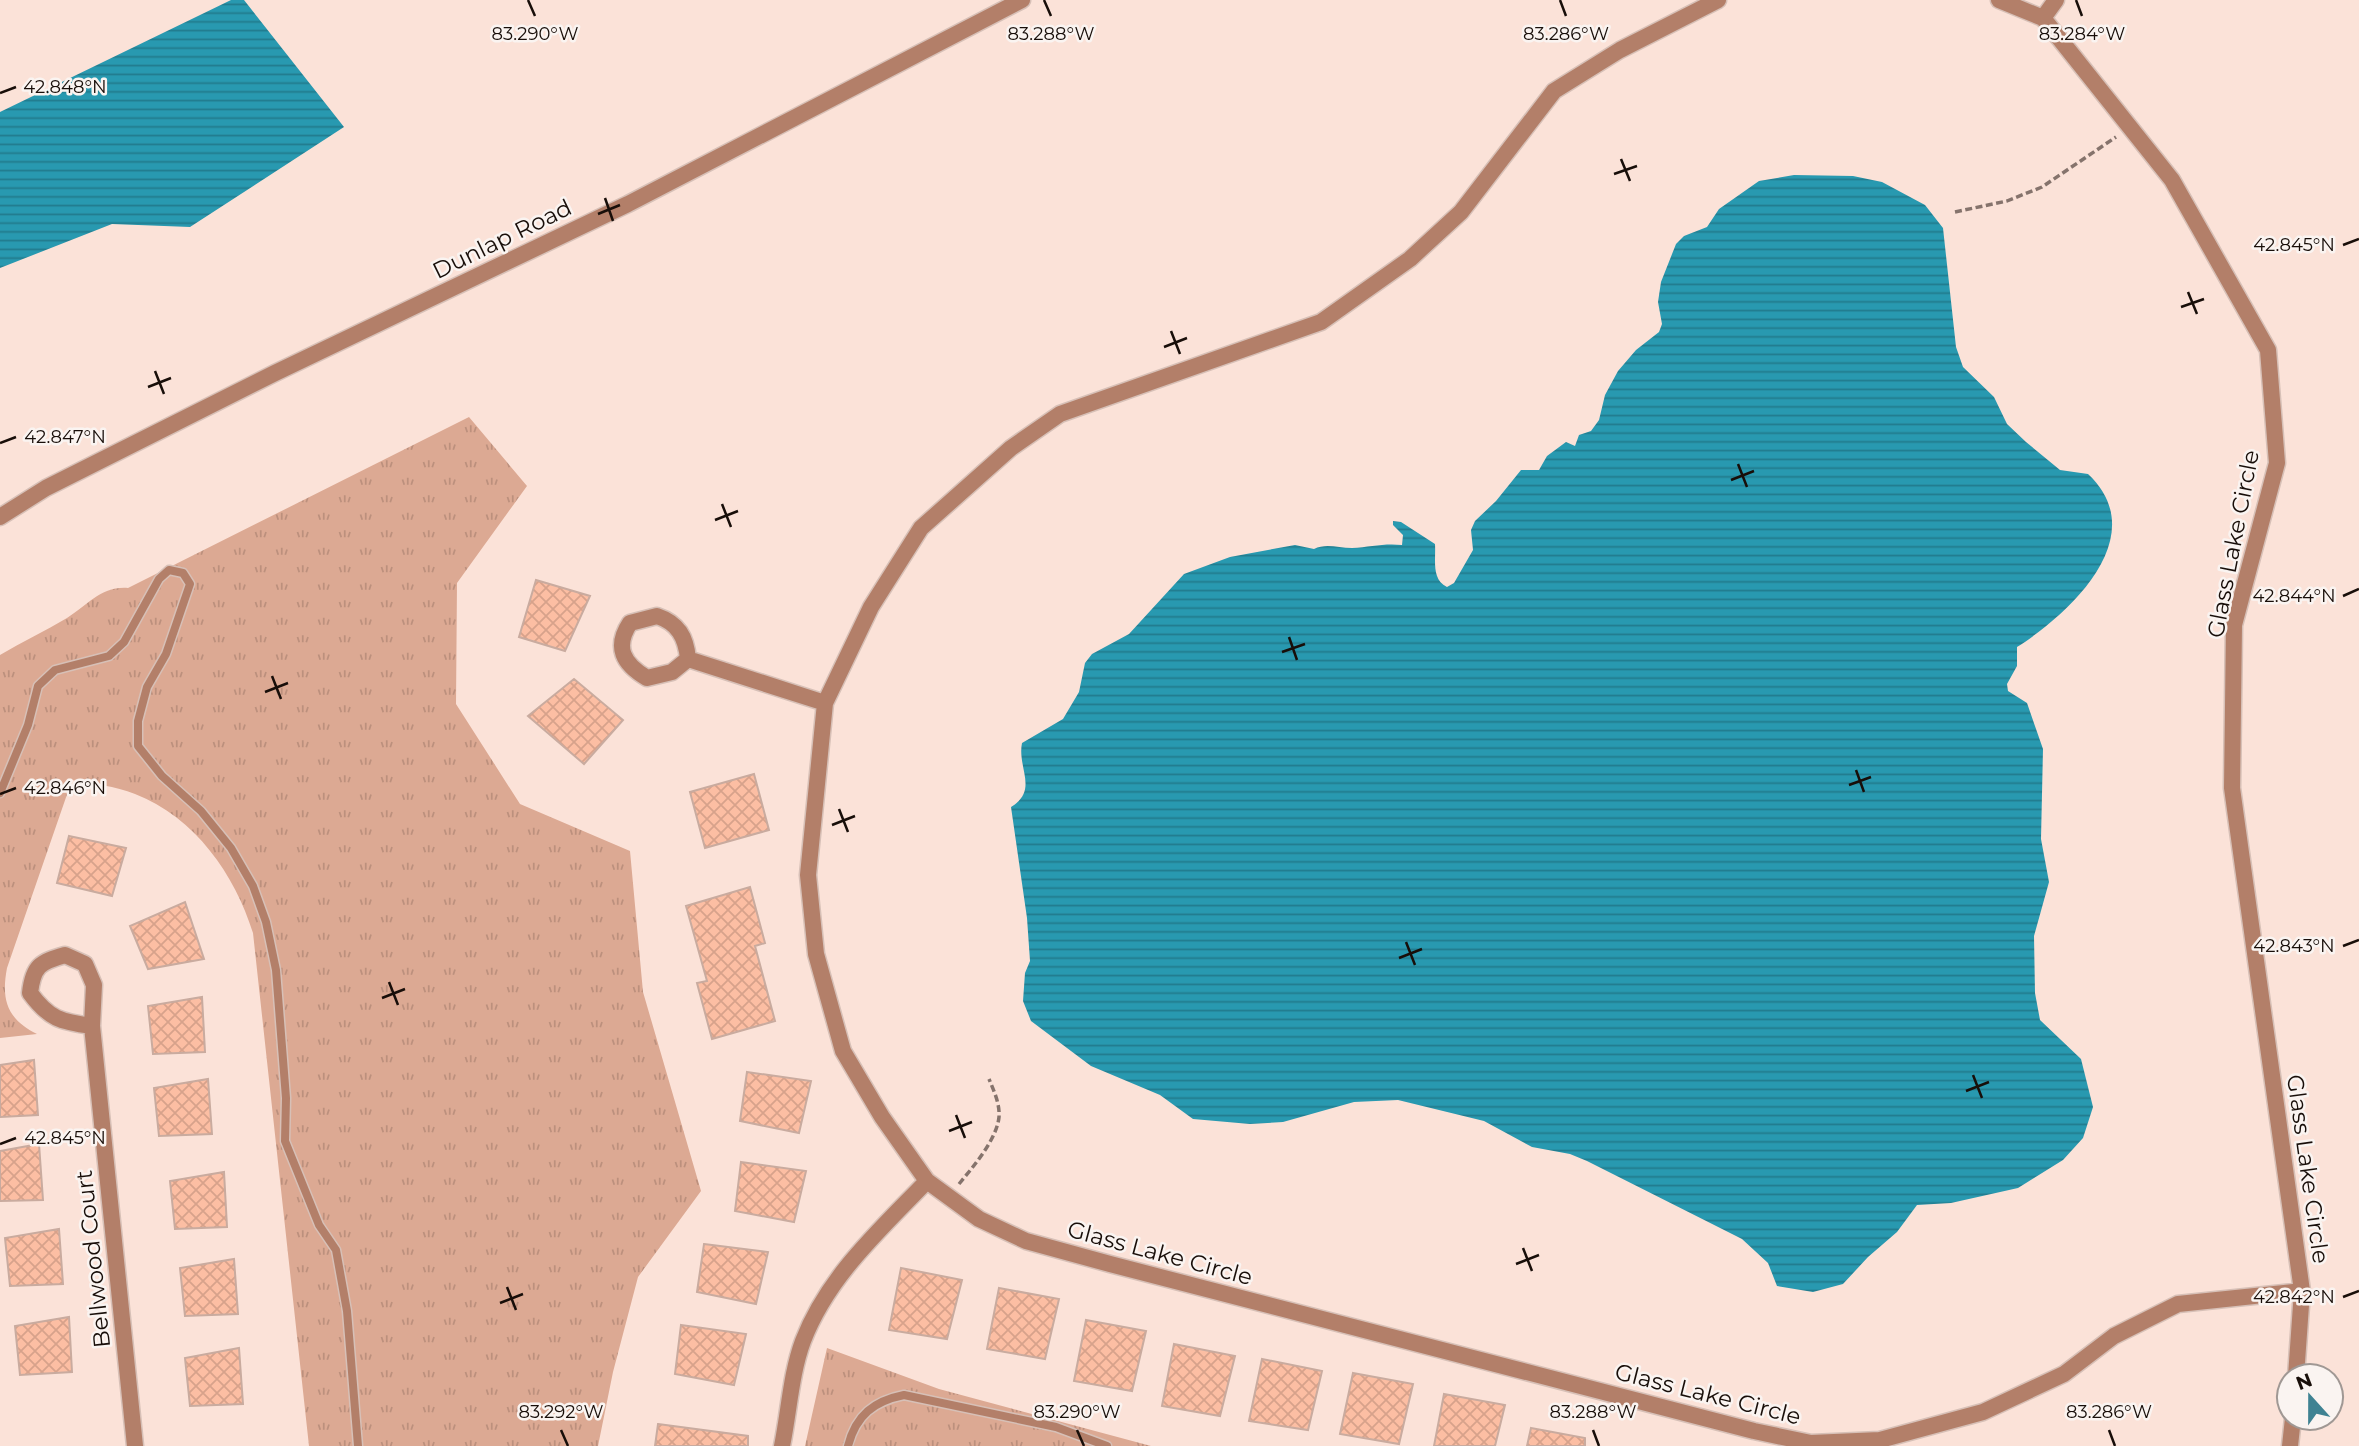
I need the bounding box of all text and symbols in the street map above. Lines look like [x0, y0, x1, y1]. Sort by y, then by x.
text: 83.290°W [492, 23, 578, 45]
text: 83.288°W [1008, 23, 1094, 45]
text: 83.286°W [1523, 23, 1609, 45]
text: 83.284°W [2039, 23, 2125, 45]
text: 42.848°N [23, 76, 107, 98]
street label: Dunlap Road [428, 193, 576, 285]
text: 42.845°N [2253, 234, 2335, 256]
text: 42.847°N [24, 426, 106, 448]
street label: Glass Lake Circle [2201, 448, 2265, 640]
text: 42.844°N [2252, 585, 2336, 607]
text: 42.846°N [24, 777, 106, 799]
text: 42.843°N [2253, 935, 2335, 957]
street label: Glass Lake Circle [2281, 1073, 2335, 1265]
text: 42.845°N [24, 1127, 106, 1149]
street label: Bellwood Court [70, 1169, 116, 1349]
street label: Glass Lake Circle [1064, 1215, 1256, 1291]
text: 42.842°N [2253, 1286, 2335, 1308]
street label: Glass Lake Circle [1612, 1357, 1804, 1431]
north arrow [2275, 1362, 2345, 1432]
text: N [2293, 1368, 2315, 1395]
text: 83.292°W [518, 1401, 604, 1423]
text: 83.290°W [1034, 1401, 1120, 1423]
text: 83.288°W [1550, 1401, 1636, 1423]
text: 83.286°W [2066, 1401, 2152, 1423]

